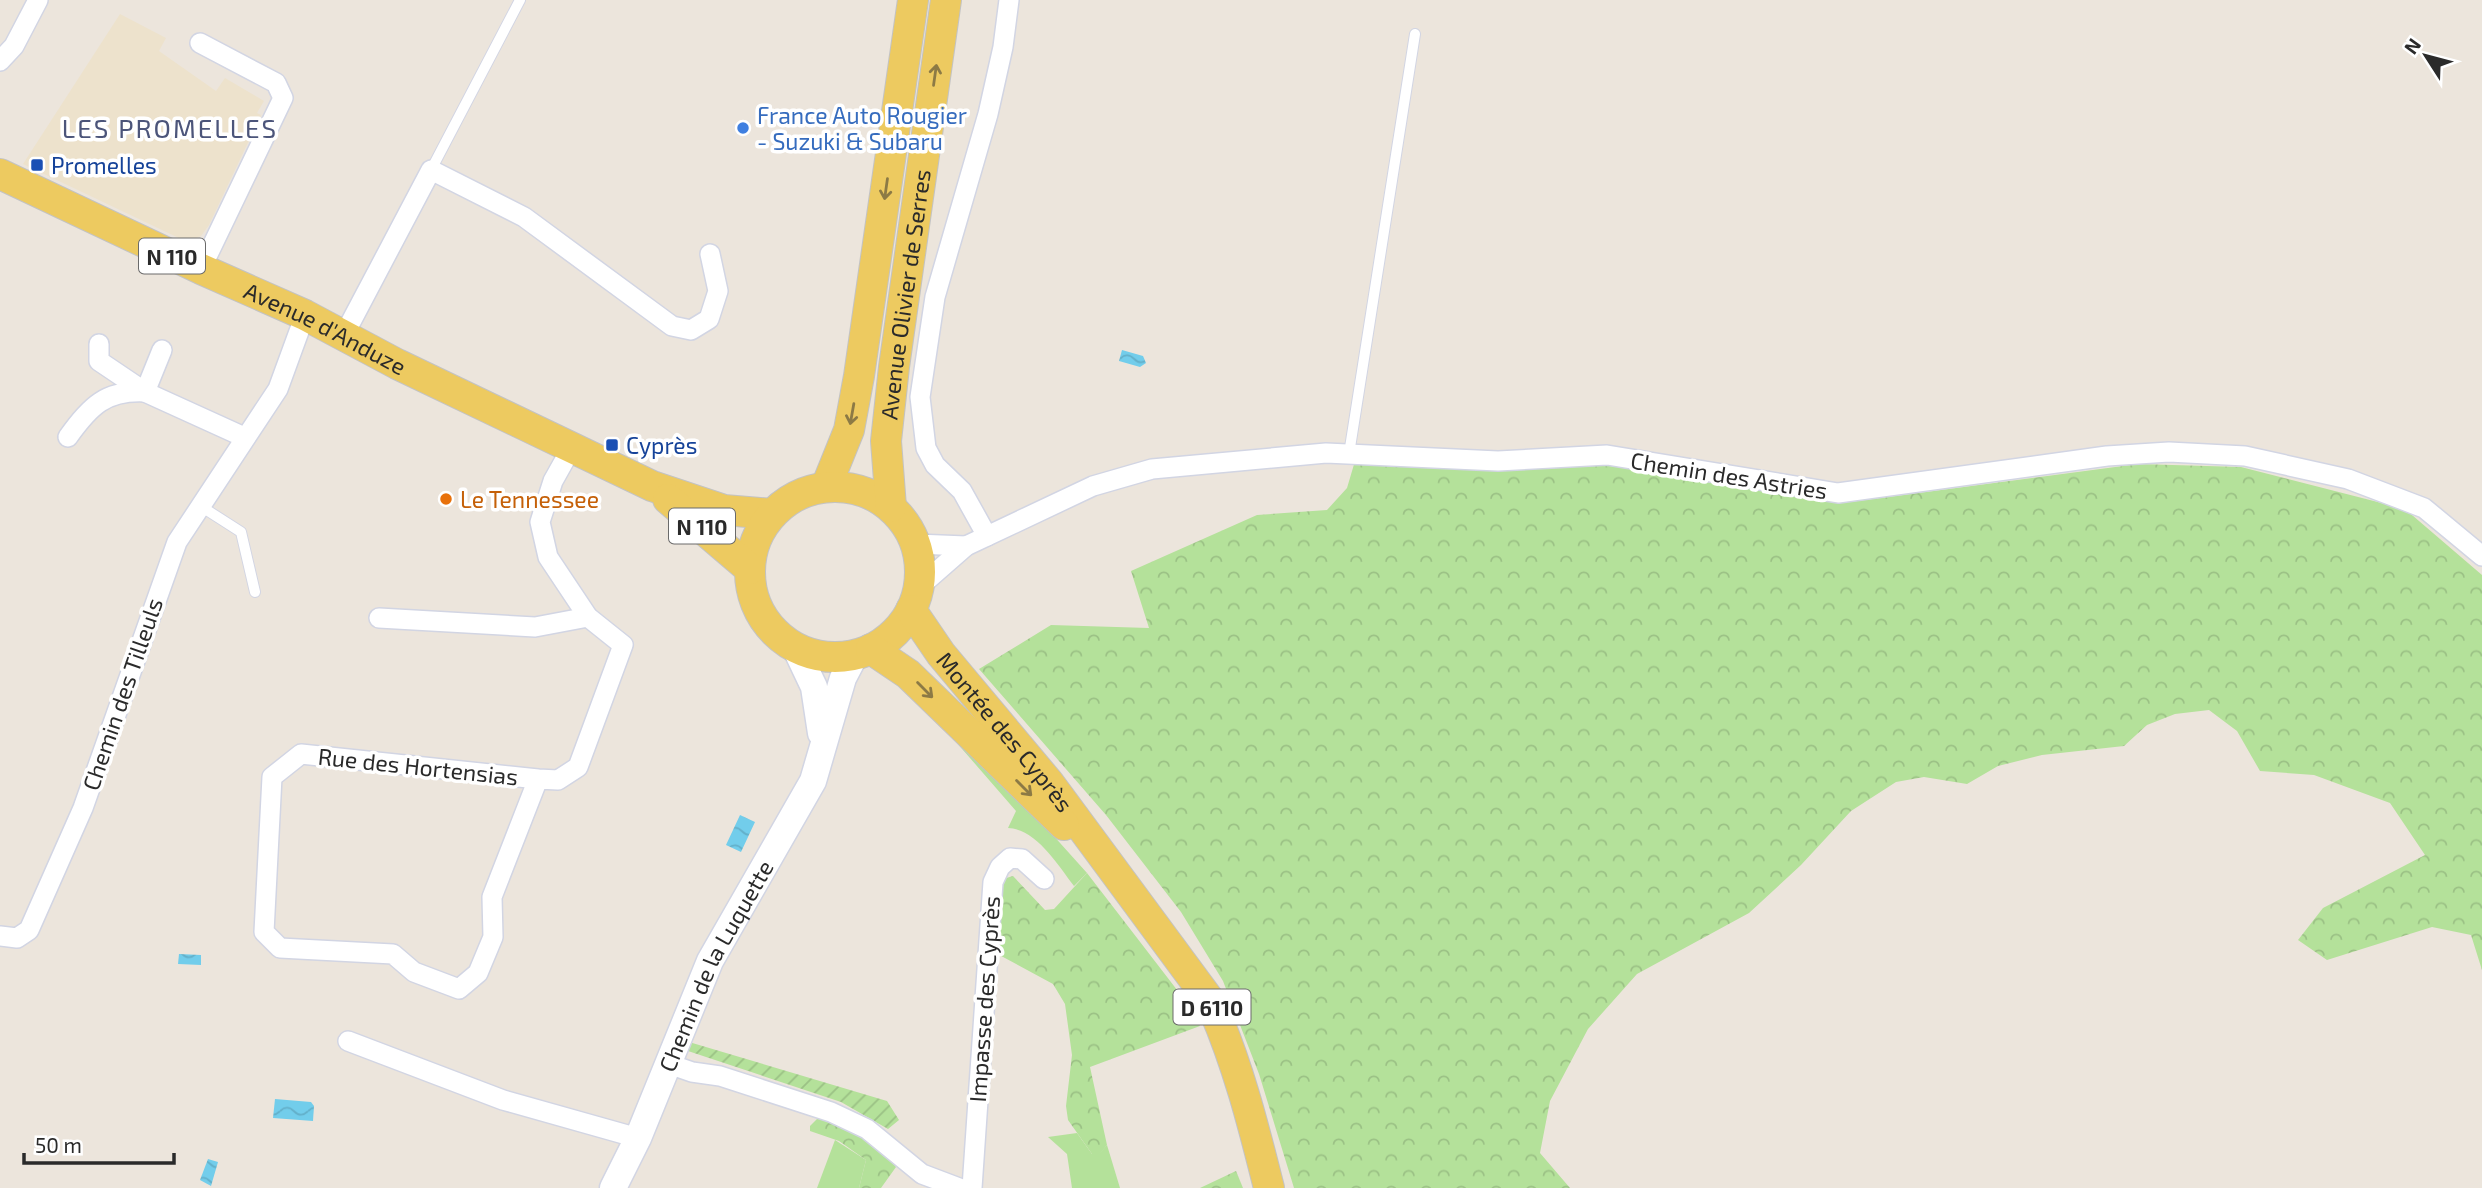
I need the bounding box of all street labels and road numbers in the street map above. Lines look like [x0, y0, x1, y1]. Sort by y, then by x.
street label: Avenue Olivier de Serres [874, 167, 936, 421]
road number: N 110 [139, 238, 205, 274]
street label: Avenue d'Anduze [240, 276, 411, 380]
street label: Chemin des Astries [1629, 446, 1829, 504]
road number: N 110 [669, 508, 735, 544]
street label: Chemin des Tilleuls [76, 594, 168, 794]
street label: Montée des Cyprès [931, 646, 1079, 817]
street label: Rue des Hortensias [317, 742, 519, 790]
street label: Chemin de la Luquette [653, 855, 779, 1076]
street label: Impasse des Cyprès [963, 895, 1005, 1103]
road number: D 6110 [1174, 990, 1250, 1024]

